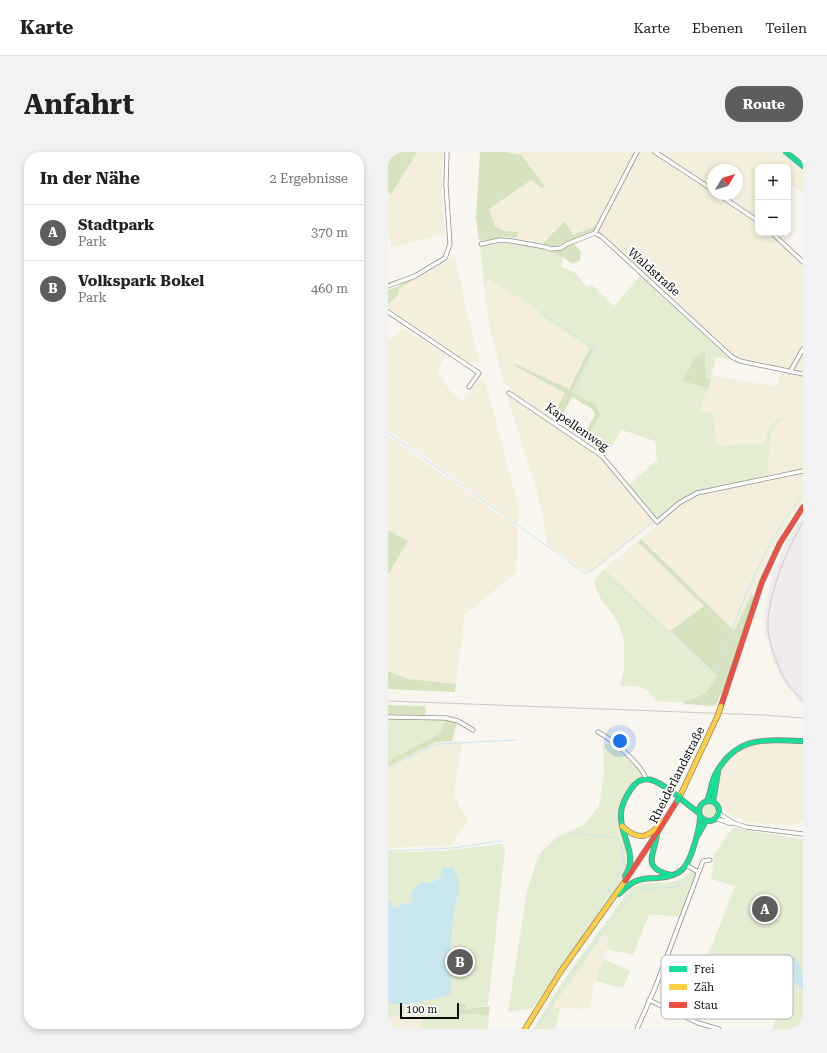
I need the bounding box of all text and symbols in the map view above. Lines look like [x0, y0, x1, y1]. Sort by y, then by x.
text: Karte [20, 16, 74, 39]
text: Karte [634, 20, 670, 36]
text: Ebenen [692, 20, 743, 36]
text: Teilen [765, 20, 807, 36]
button: Route [725, 86, 803, 122]
text: Anfahrt [24, 88, 134, 121]
north arrow [707, 164, 743, 200]
map controls [755, 164, 791, 236]
button: + [755, 164, 791, 200]
text: In der Nähe [40, 168, 140, 188]
text: 2 Ergebnisse [270, 171, 348, 186]
button: − [755, 200, 791, 236]
text: Stadtpark [78, 216, 154, 234]
text: A [48, 225, 58, 240]
text: 370 m [311, 225, 348, 240]
text: Park [78, 234, 107, 249]
street label: Waldstraße [625, 245, 683, 299]
text: Volkspark Bokel [78, 272, 204, 290]
text: B [48, 281, 58, 296]
text: 460 m [311, 281, 348, 296]
text: Park [78, 290, 107, 305]
street label: Kapellenweg [543, 400, 611, 454]
street label: Rheiderlandstraße [646, 724, 708, 826]
your location [610, 731, 630, 751]
pin: A [752, 894, 778, 924]
pin: B [447, 947, 473, 977]
legend [661, 955, 793, 1019]
text: Frei [694, 963, 715, 976]
text: Zäh [694, 981, 714, 994]
text: Stau [694, 999, 718, 1012]
scale bar [400, 1001, 459, 1020]
text: 100 m [406, 1003, 437, 1016]

